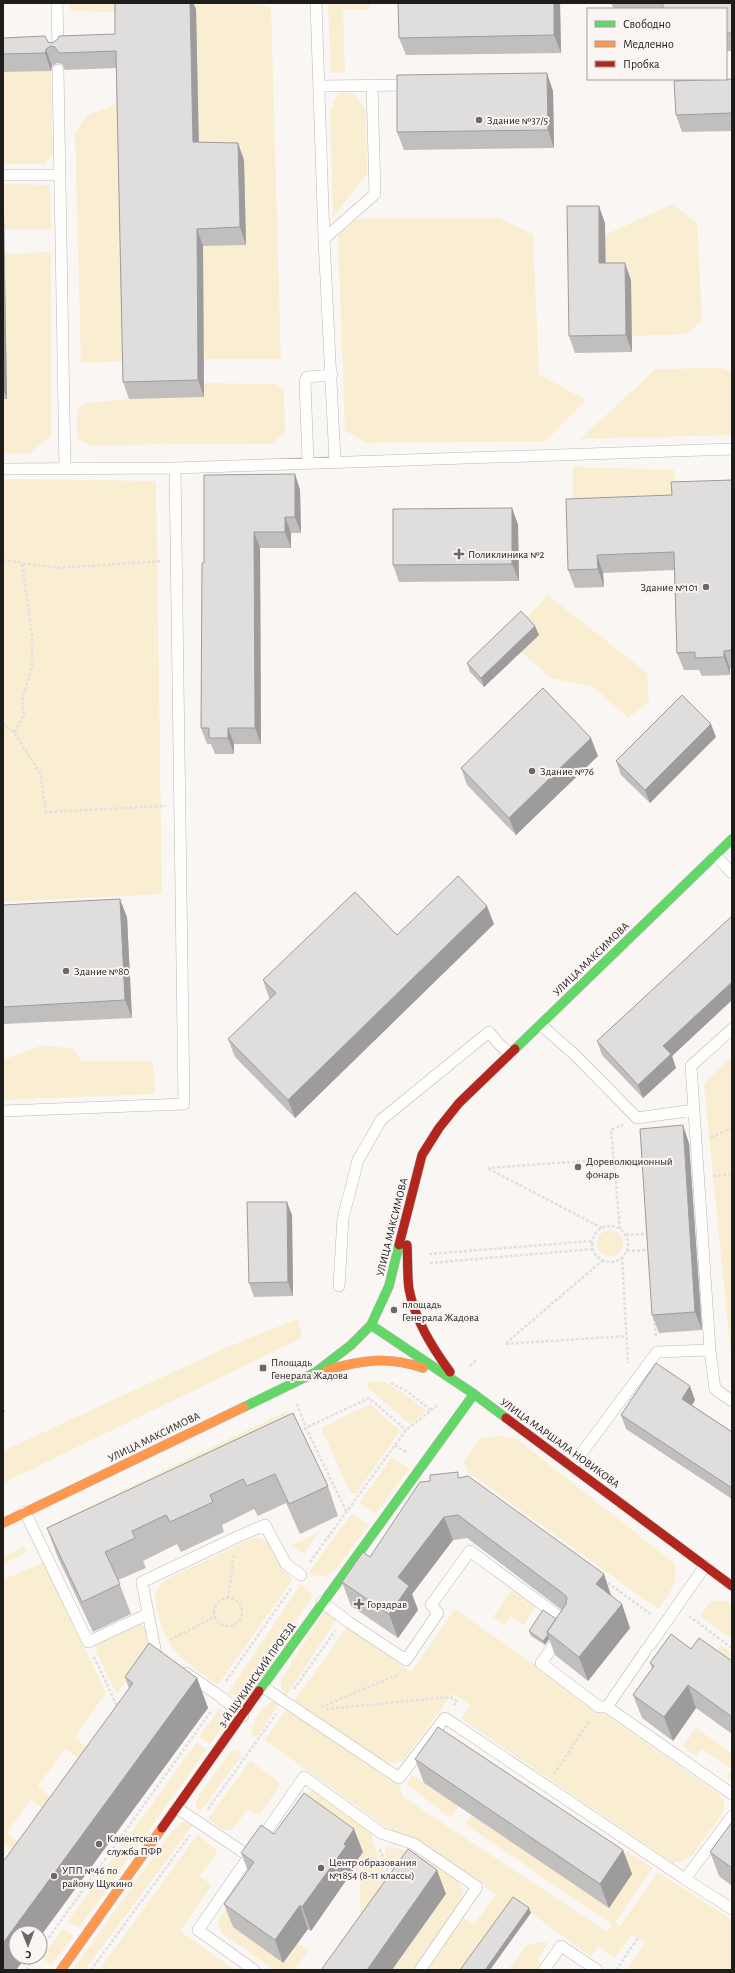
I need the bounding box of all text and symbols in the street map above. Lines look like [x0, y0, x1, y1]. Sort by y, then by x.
legend [587, 8, 727, 80]
text: Свободно [623, 18, 671, 30]
text: Медленно [623, 38, 674, 50]
text: Пробка [623, 58, 660, 70]
marker: Здание №37/5 [474, 115, 484, 125]
place label: Здание №37/5 [487, 115, 548, 126]
marker: Поликлиника №2 [453, 548, 465, 560]
place label: Поликлиника №2 [468, 549, 545, 560]
place label: Здание №101 [640, 582, 698, 593]
marker: Здание №101 [701, 582, 711, 592]
marker: Здание №76 [527, 766, 537, 776]
place label: Здание №76 [540, 766, 594, 777]
street label: УЛИЦА МАКСИМОВА [551, 920, 631, 998]
marker: Здание №80 [61, 966, 71, 976]
place label: Здание №80 [74, 966, 129, 977]
place label: Дореволюционный фонарь [586, 1156, 673, 1180]
marker: Дореволюционный фонарь [573, 1162, 583, 1172]
street label: УЛИЦА МАКСИМОВА [374, 1176, 410, 1277]
place label: площадь Генерала Жадова [402, 1299, 479, 1323]
marker: площадь Генерала Жадова [389, 1305, 399, 1315]
place label: Площадь Генерала Жадова [271, 1357, 348, 1381]
marker: Площадь Генерала Жадова [258, 1363, 268, 1373]
street label: УЛИЦА МАРШАЛА НОВИКОВА [498, 1396, 622, 1490]
street label: УЛИЦА МАКСИМОВА [106, 1410, 202, 1464]
marker: Горздрав [354, 1599, 364, 1609]
place label: Горздрав [367, 1599, 407, 1610]
street label: 3-Й ЩУКИНСКИЙ ПРОЕЗД [217, 1621, 297, 1729]
place label: Клиентская служба ПФР [107, 1833, 162, 1857]
marker: Клиентская служба ПФР [94, 1839, 104, 1849]
place label: Центр образования №1854 (8-11 классы) [329, 1857, 416, 1881]
marker: Центр образования №1854 (8-11 классы) [316, 1863, 326, 1873]
place label: УПП №46 по району Щукино [62, 1865, 133, 1889]
marker: УПП №46 по району Щукино [49, 1871, 59, 1881]
north arrow [8, 1925, 48, 1965]
text: С [25, 1949, 31, 1960]

